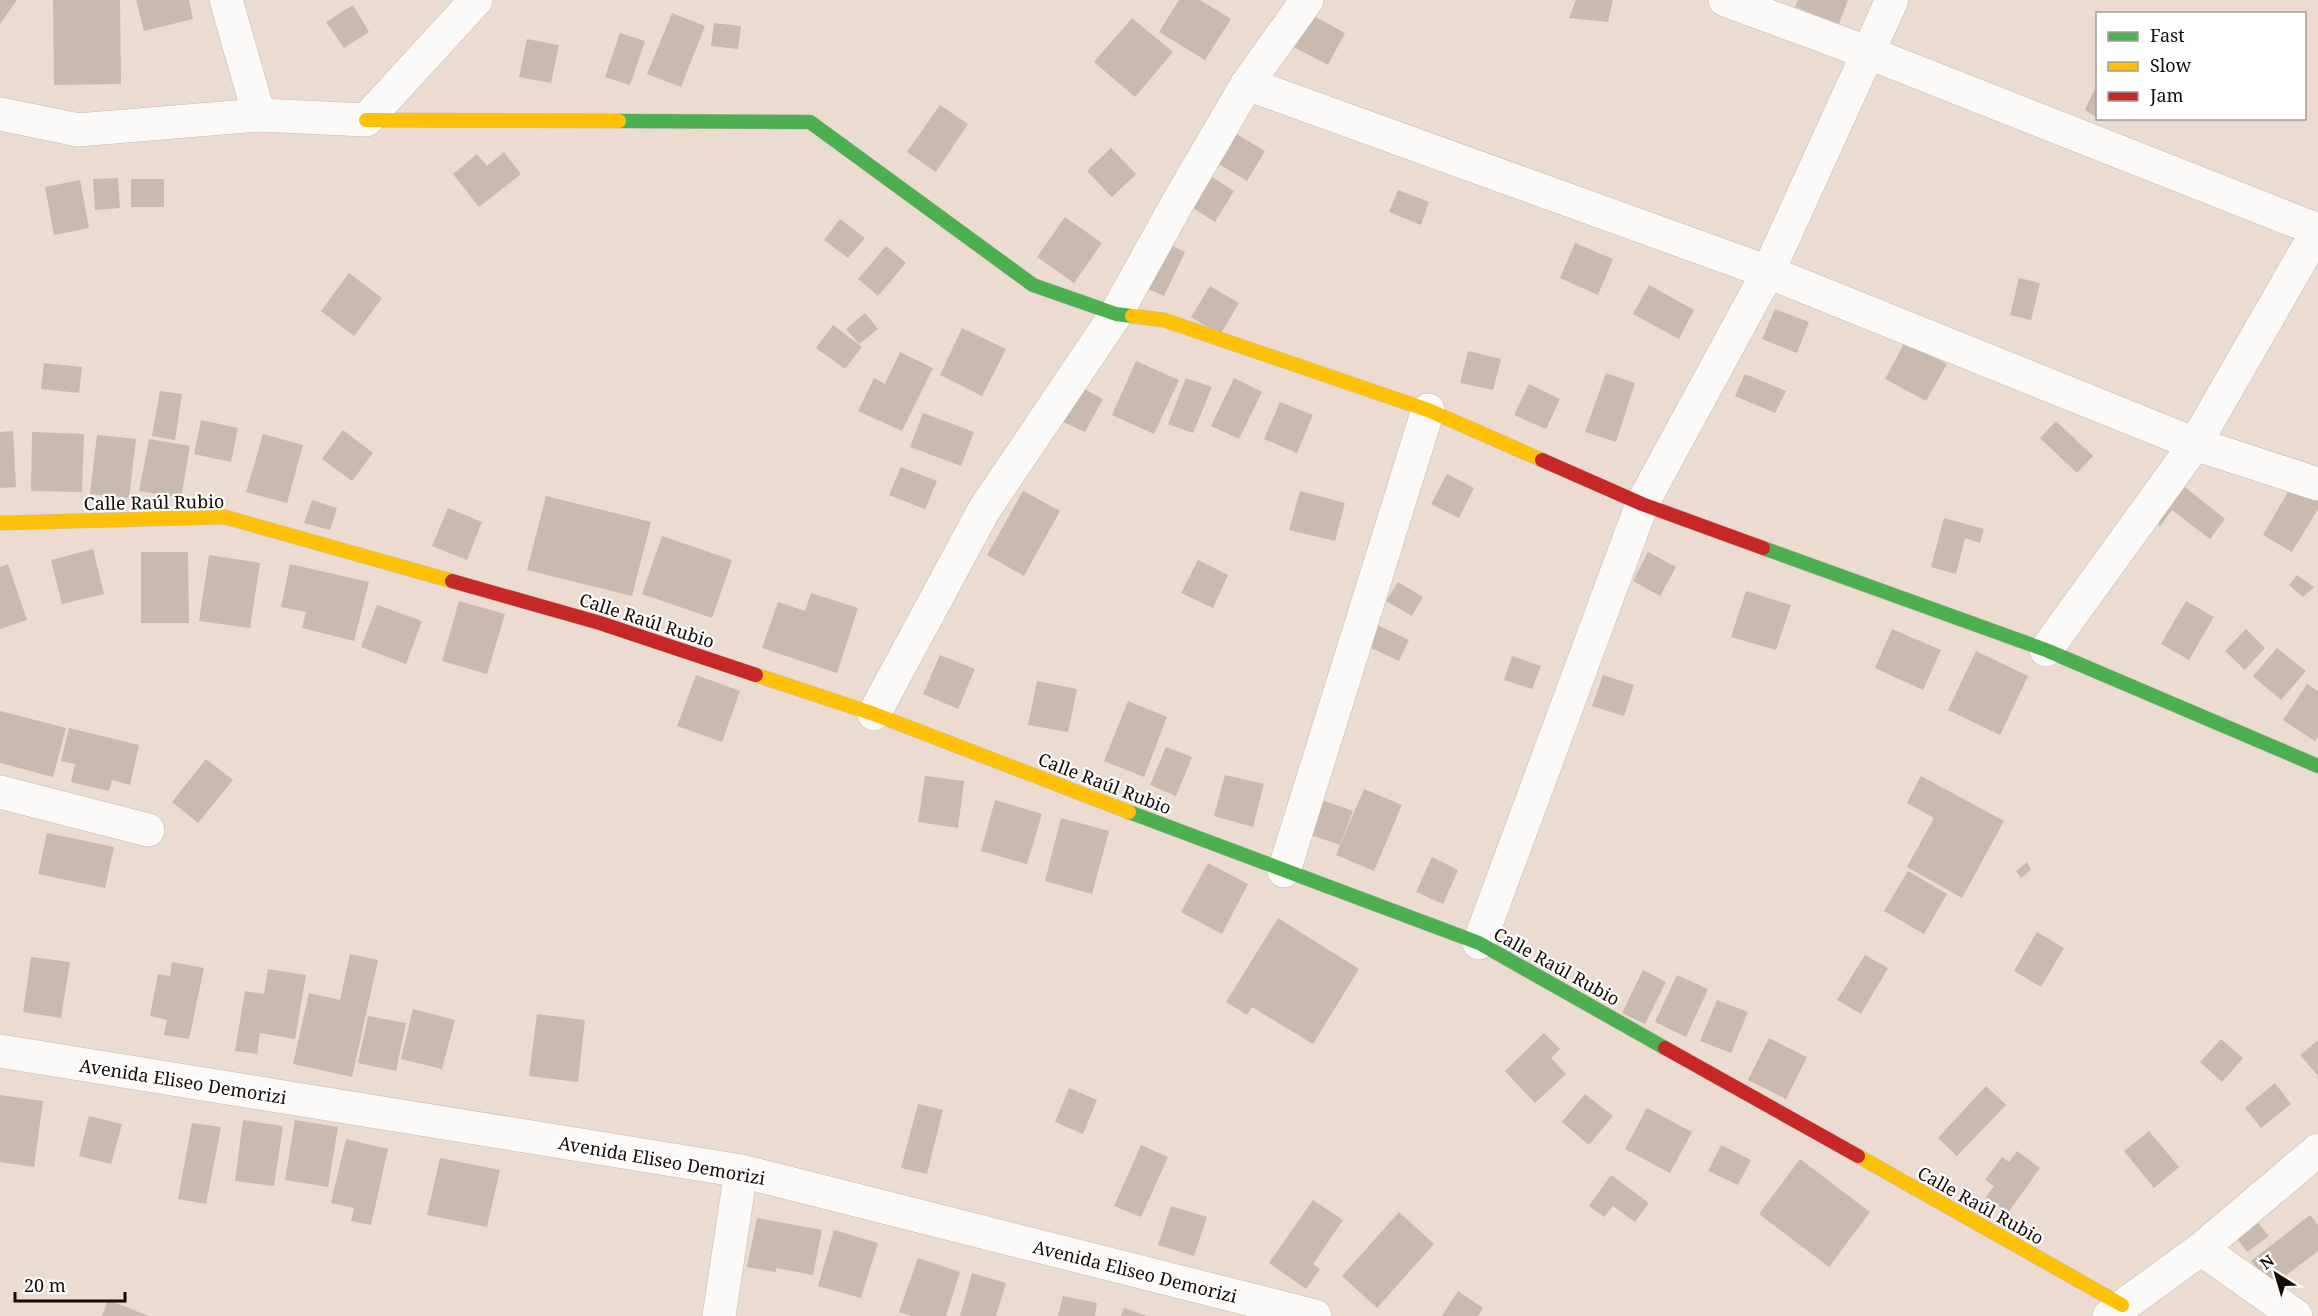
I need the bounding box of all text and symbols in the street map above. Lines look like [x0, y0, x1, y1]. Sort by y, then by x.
legend [2096, 12, 2306, 120]
text: Fast [2150, 23, 2185, 47]
text: Slow [2150, 53, 2192, 77]
text: Jam [2149, 83, 2184, 107]
street label: Calle Raúl Rubio [83, 489, 225, 515]
street label: Calle Raúl Rubio [576, 587, 718, 653]
street label: Calle Raúl Rubio [1035, 747, 1175, 819]
street label: Calle Raúl Rubio [1490, 921, 1624, 1011]
street label: Avenida Eliseo Demorizi [78, 1053, 289, 1109]
street label: Avenida Eliseo Demorizi [557, 1130, 768, 1190]
street label: Calle Raúl Rubio [1914, 1160, 2048, 1250]
street label: Avenida Eliseo Demorizi [1030, 1234, 1240, 1308]
north arrow [2246, 1244, 2306, 1304]
text: N [2255, 1249, 2279, 1275]
scale bar [15, 1265, 124, 1303]
text: 20 m [24, 1273, 66, 1297]

